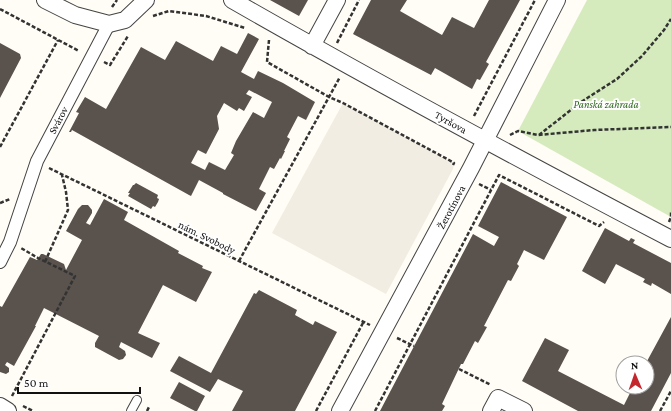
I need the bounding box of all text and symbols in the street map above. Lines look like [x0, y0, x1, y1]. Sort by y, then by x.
park label: Panská zahrada [573, 98, 639, 110]
street label: Svárov [46, 103, 71, 136]
street label: Tyršova [432, 108, 469, 137]
street label: Žerotínova [435, 183, 467, 231]
street label: nám. Svobody [176, 218, 238, 257]
north arrow [615, 355, 655, 395]
text: N [631, 359, 639, 371]
scale bar [18, 369, 140, 395]
text: 50 m [24, 376, 49, 390]

